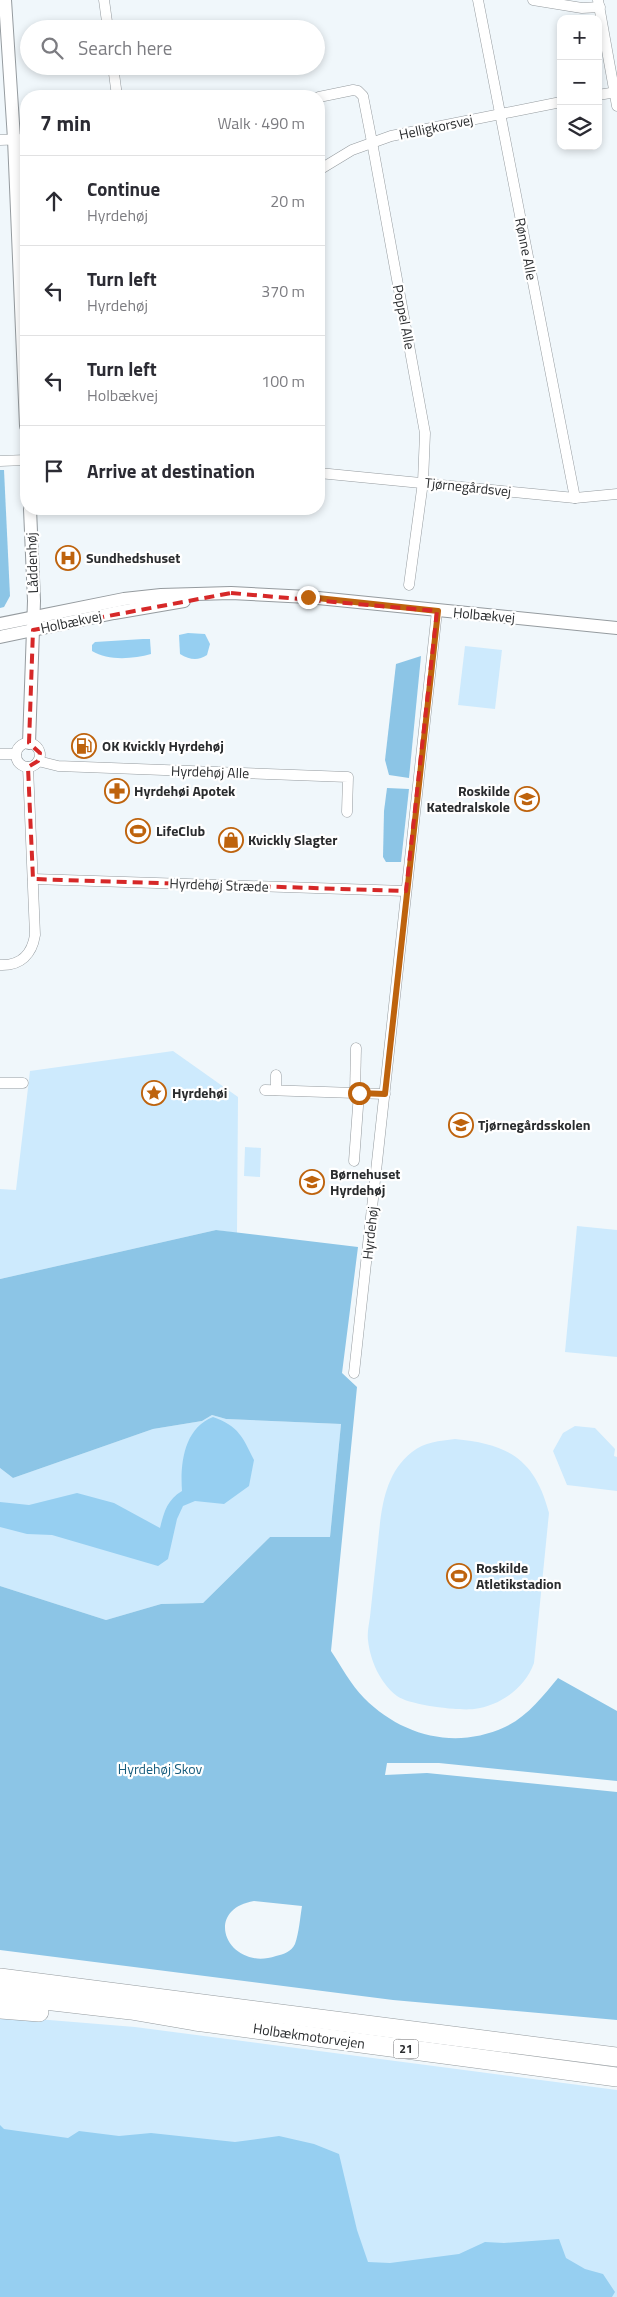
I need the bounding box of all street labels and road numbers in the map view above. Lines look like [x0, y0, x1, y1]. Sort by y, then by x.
street label: Helligkorsvej [397, 108, 475, 145]
street label: Rønne Alle [510, 216, 543, 282]
street label: Poppel Alle [388, 283, 421, 351]
street label: Tjørnegårdsvej [424, 472, 512, 501]
street label: Låddenhøj [20, 532, 43, 594]
street label: Holbækvej [452, 601, 516, 628]
street label: Holbækvej [38, 605, 103, 638]
street label: Hyrdehøj Alle [171, 760, 250, 783]
street label: Hyrdehøj Stræde [169, 872, 269, 897]
street label: Hyrdehøj [356, 1205, 383, 1261]
street label: Holbækmotorvejen [252, 2017, 366, 2054]
road number: 21 [394, 2040, 418, 2058]

